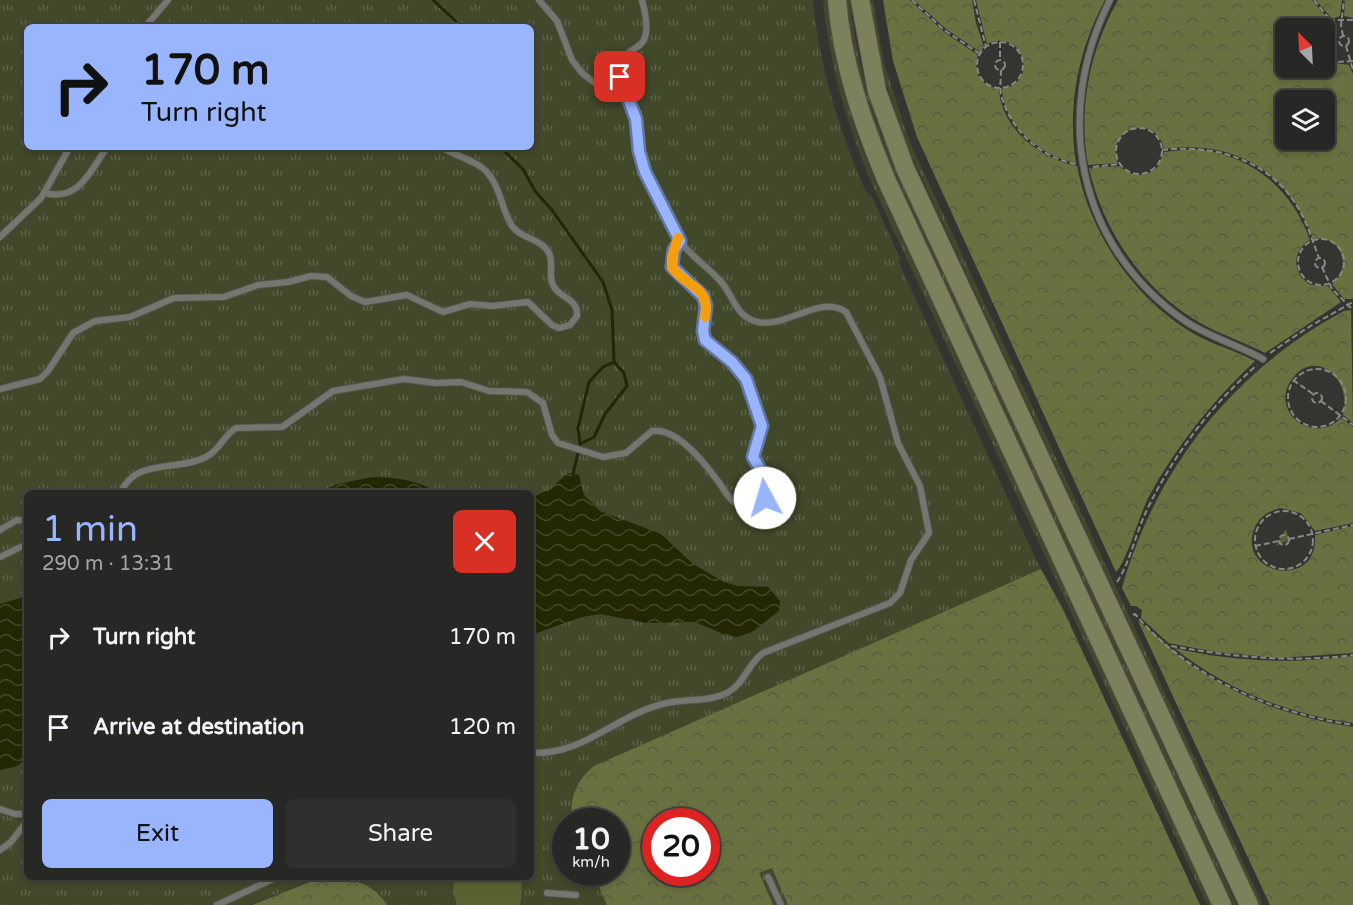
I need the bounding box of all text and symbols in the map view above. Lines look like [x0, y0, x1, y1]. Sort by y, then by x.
north arrow [1275, 18, 1335, 78]
map controls [1275, 18, 1335, 150]
text: 170 m [141, 45, 270, 96]
icon: right [42, 48, 120, 126]
pin [594, 51, 645, 102]
icon: arrive [603, 60, 636, 93]
button: layers [1275, 90, 1335, 150]
text: Turn right [141, 96, 267, 129]
position arrow [733, 466, 797, 530]
text: 1 min [42, 508, 138, 551]
button: close [453, 510, 516, 573]
text: 290 m · 13:31 [42, 552, 174, 576]
icon: right [42, 621, 75, 654]
text: Turn right [93, 624, 195, 650]
text: 170 m [449, 624, 516, 650]
icon: arrive [42, 711, 75, 744]
text: Arrive at destination [93, 714, 304, 740]
text: 120 m [449, 714, 516, 740]
button: Exit [42, 799, 273, 868]
button: Share [285, 799, 516, 868]
speed limit sign: 20 [642, 808, 720, 886]
text: 10 [572, 821, 610, 858]
text: km/h [572, 853, 610, 871]

